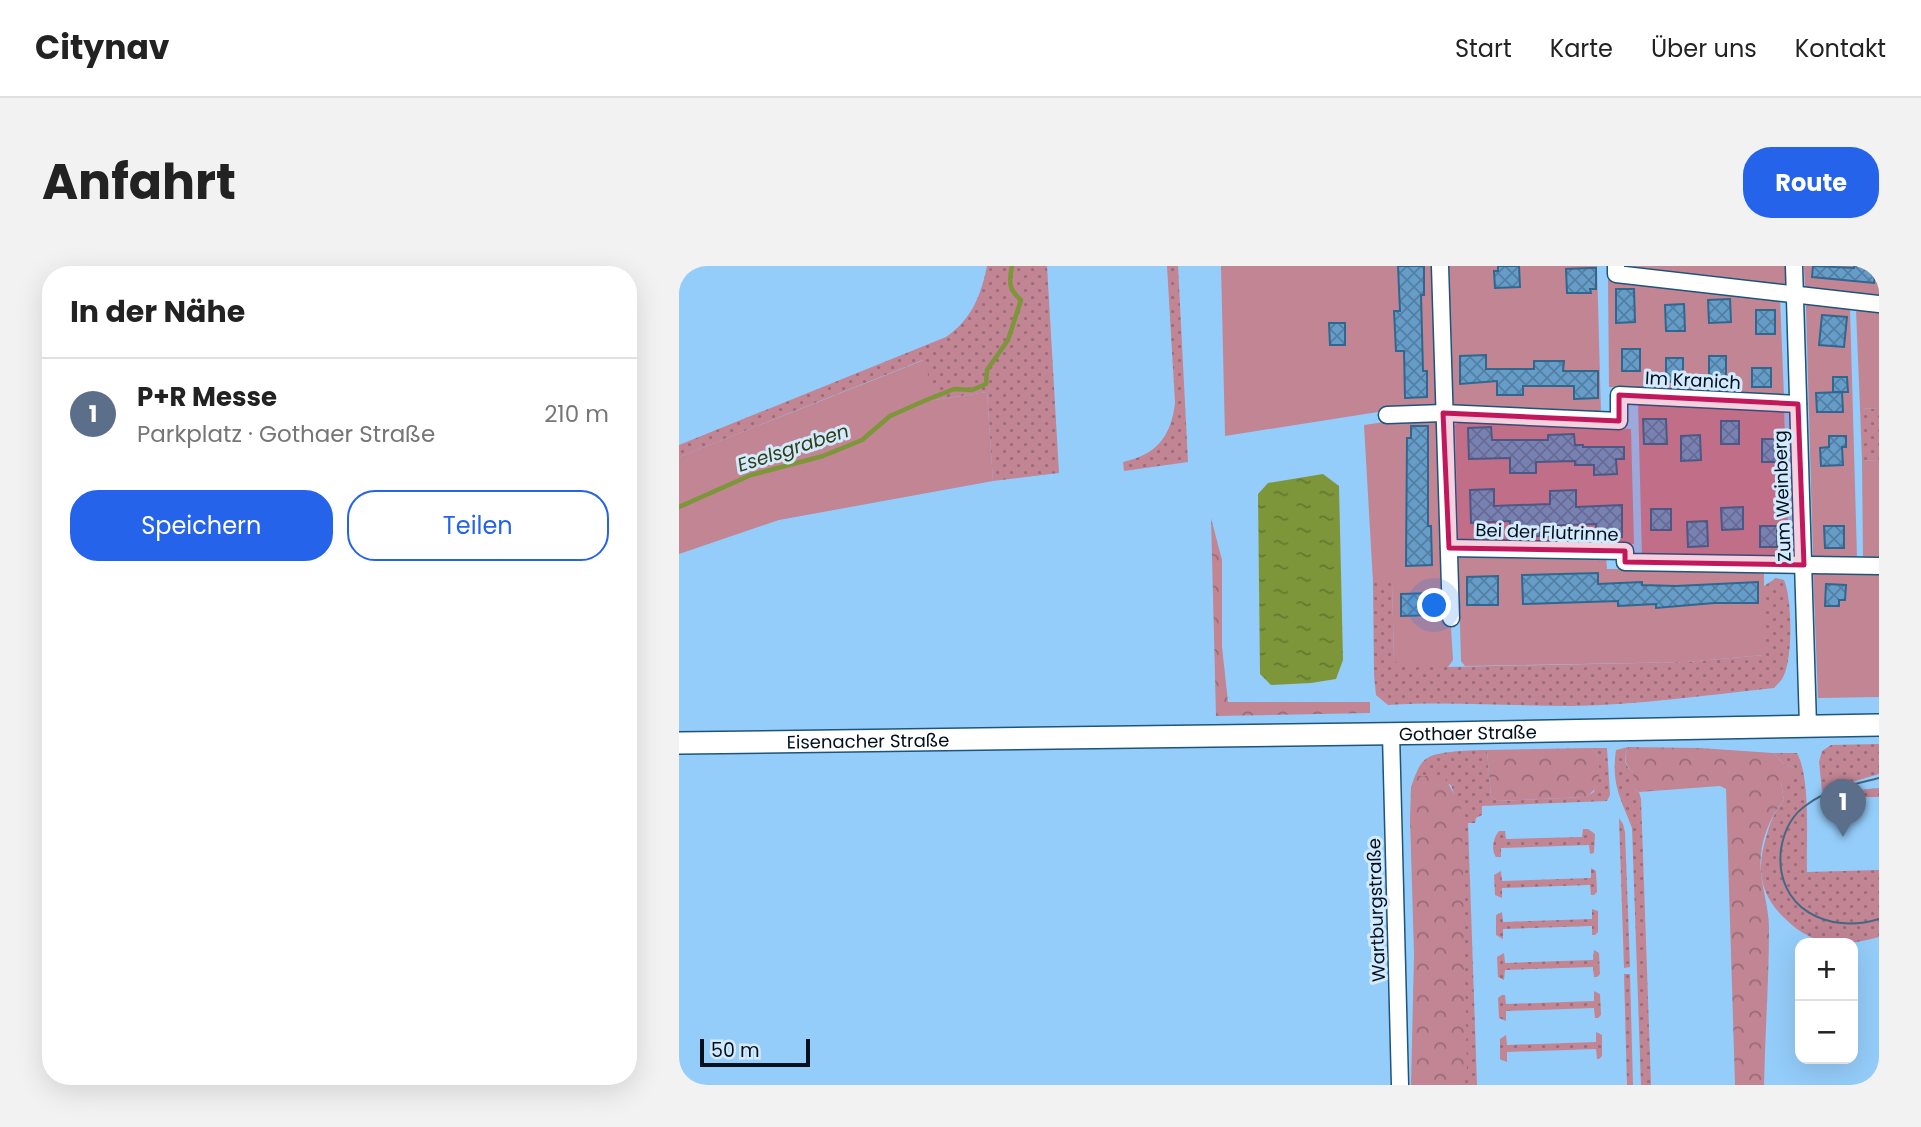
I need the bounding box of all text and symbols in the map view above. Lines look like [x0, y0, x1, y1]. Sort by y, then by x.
text: Citynav [35, 24, 169, 71]
text: Start [1455, 32, 1512, 65]
text: Karte [1550, 32, 1613, 65]
text: Über uns [1651, 32, 1757, 65]
text: Kontakt [1795, 32, 1886, 65]
button: Route [1743, 147, 1879, 218]
text: Anfahrt [42, 148, 236, 216]
text: In der Nähe [70, 290, 245, 333]
street label: Im Kranich [1644, 365, 1742, 395]
text: P+R Messe [137, 379, 277, 415]
text: 1 [89, 398, 97, 430]
text: 210 m [544, 398, 609, 430]
water label: Eselsgraben [734, 417, 852, 479]
text: Parkplatz · Gothaer Straße [137, 418, 435, 450]
street label: Zum Weinberg [1767, 430, 1797, 562]
button: Speichern [70, 490, 333, 561]
button: Teilen [347, 490, 609, 561]
street label: Bei der Flutrinne [1475, 517, 1619, 547]
your location [1417, 588, 1451, 622]
street label: Gothaer Straße [1399, 719, 1537, 746]
street label: Eisenacher Straße [787, 727, 949, 754]
pin: 1 [1820, 779, 1866, 837]
street label: Wartburgstraße [1361, 838, 1391, 982]
map controls [1795, 938, 1858, 1064]
button: + [1795, 938, 1858, 1001]
button: − [1795, 1001, 1858, 1064]
scale bar [700, 1036, 810, 1068]
text: 50 m [711, 1037, 760, 1064]

